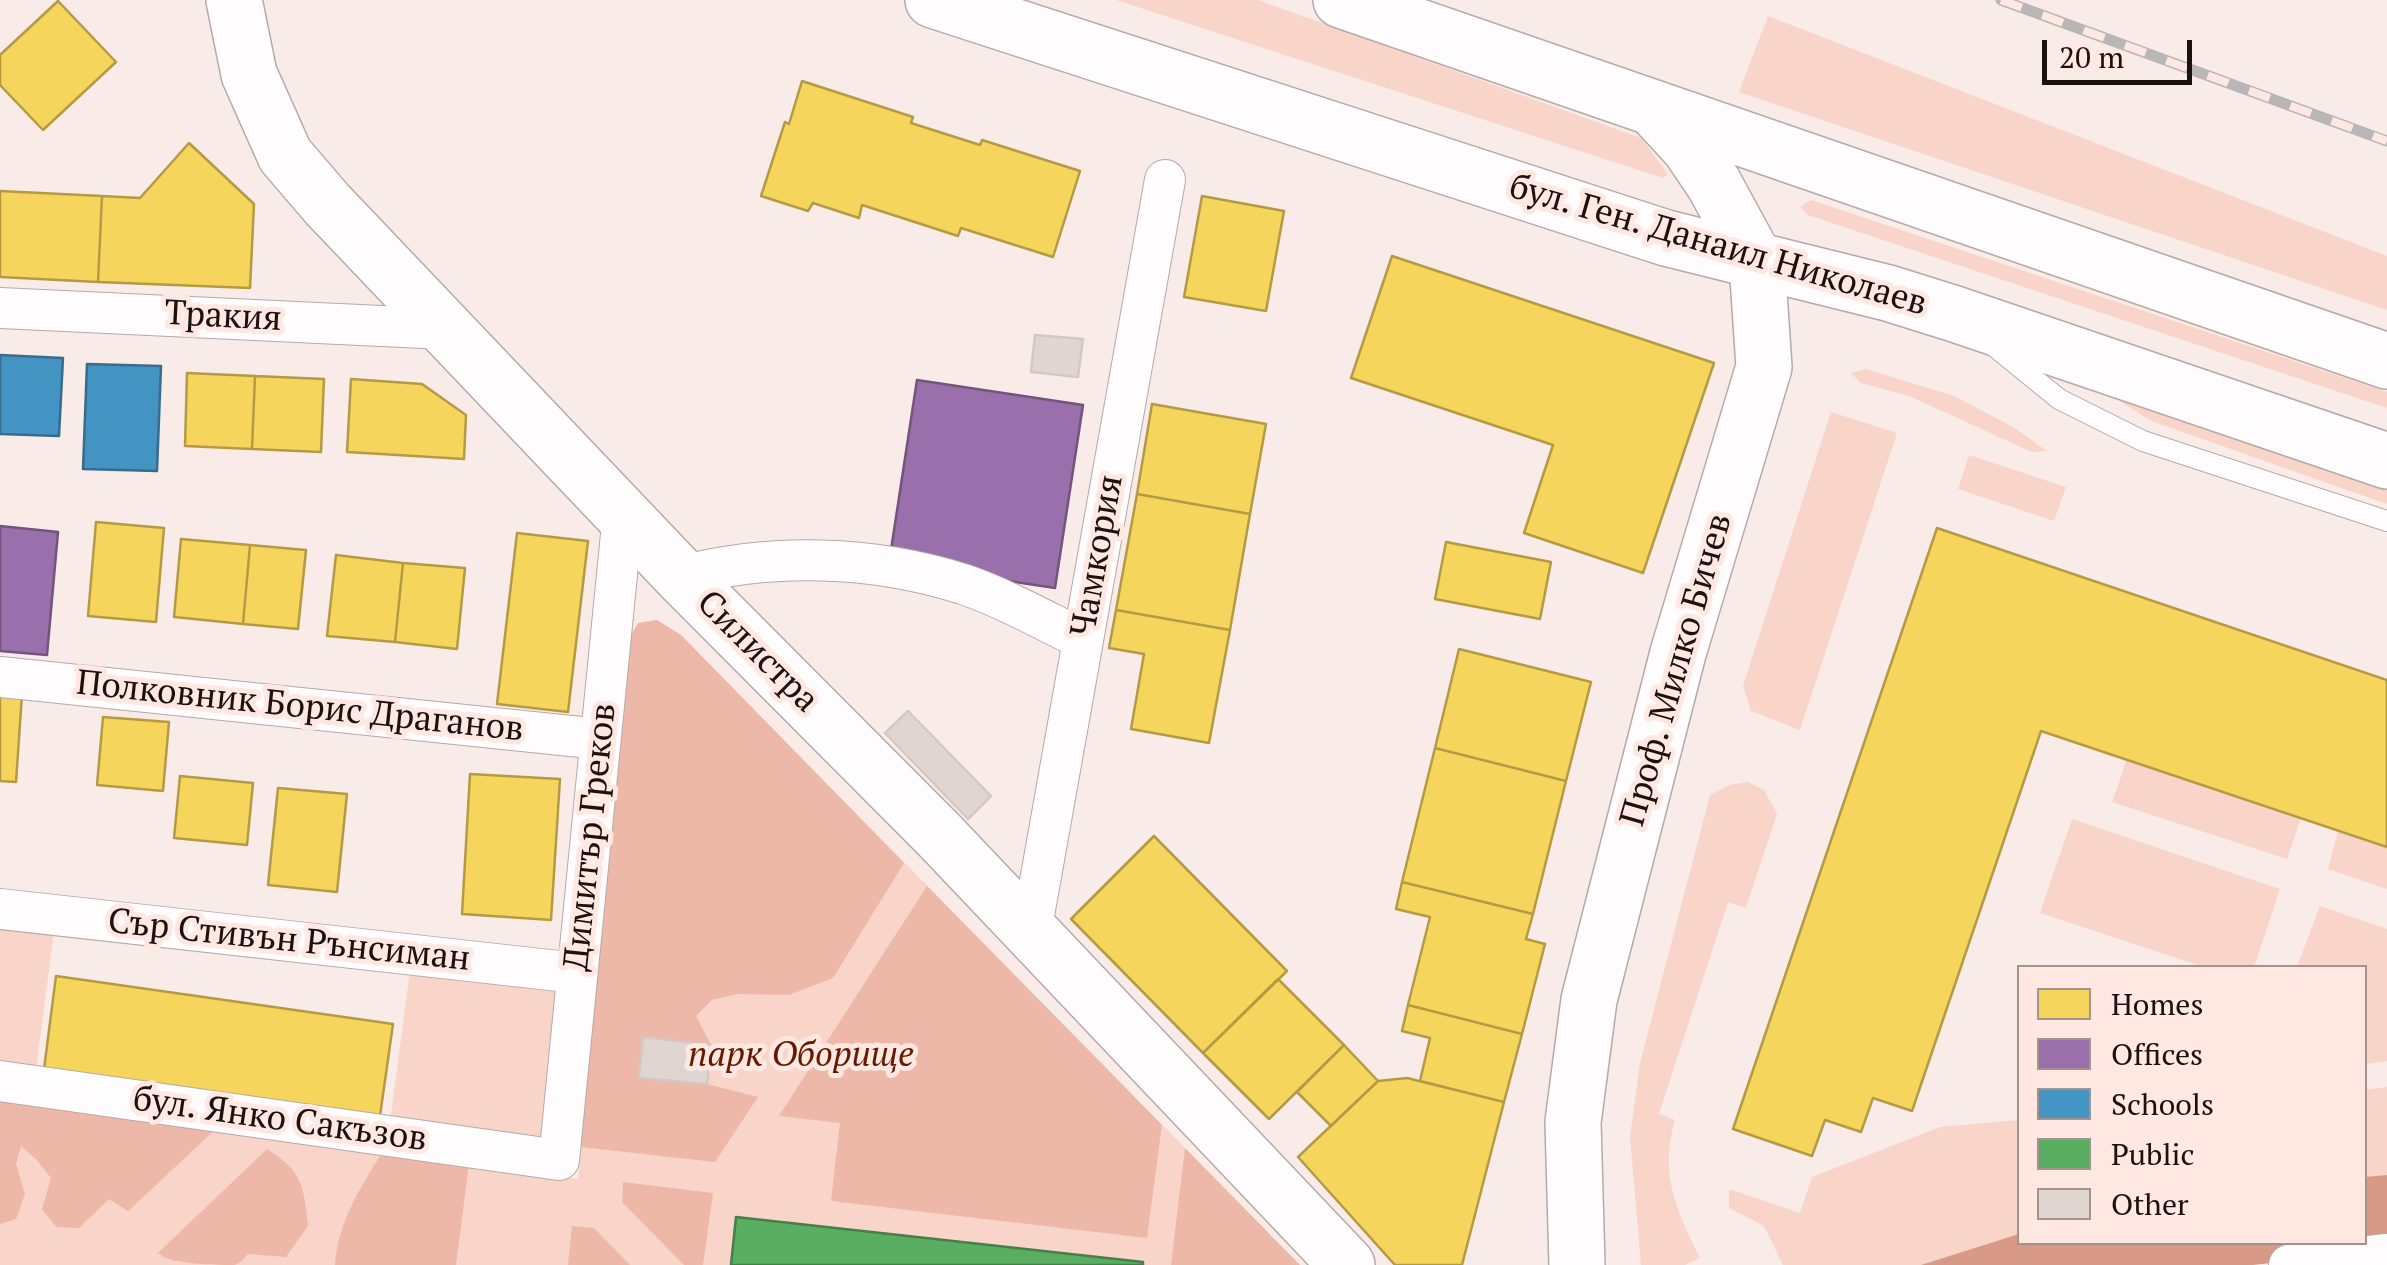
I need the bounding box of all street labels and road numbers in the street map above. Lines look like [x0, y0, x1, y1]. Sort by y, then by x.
street label: бул. Ген. Данаил Николаев [1504, 166, 1932, 326]
street label: Тракия [163, 293, 283, 341]
street label: Чамкория [1063, 472, 1133, 640]
street label: Проф. Милко Бичев [1612, 509, 1742, 831]
street label: Силистра [687, 582, 827, 722]
street label: Полковник Борис Драганов [74, 663, 526, 751]
street label: Димитър Греков [556, 701, 626, 973]
street label: Сър Стивън Рънсиман [106, 901, 472, 981]
street label: бул. Янко Сакъзов [130, 1079, 430, 1161]

